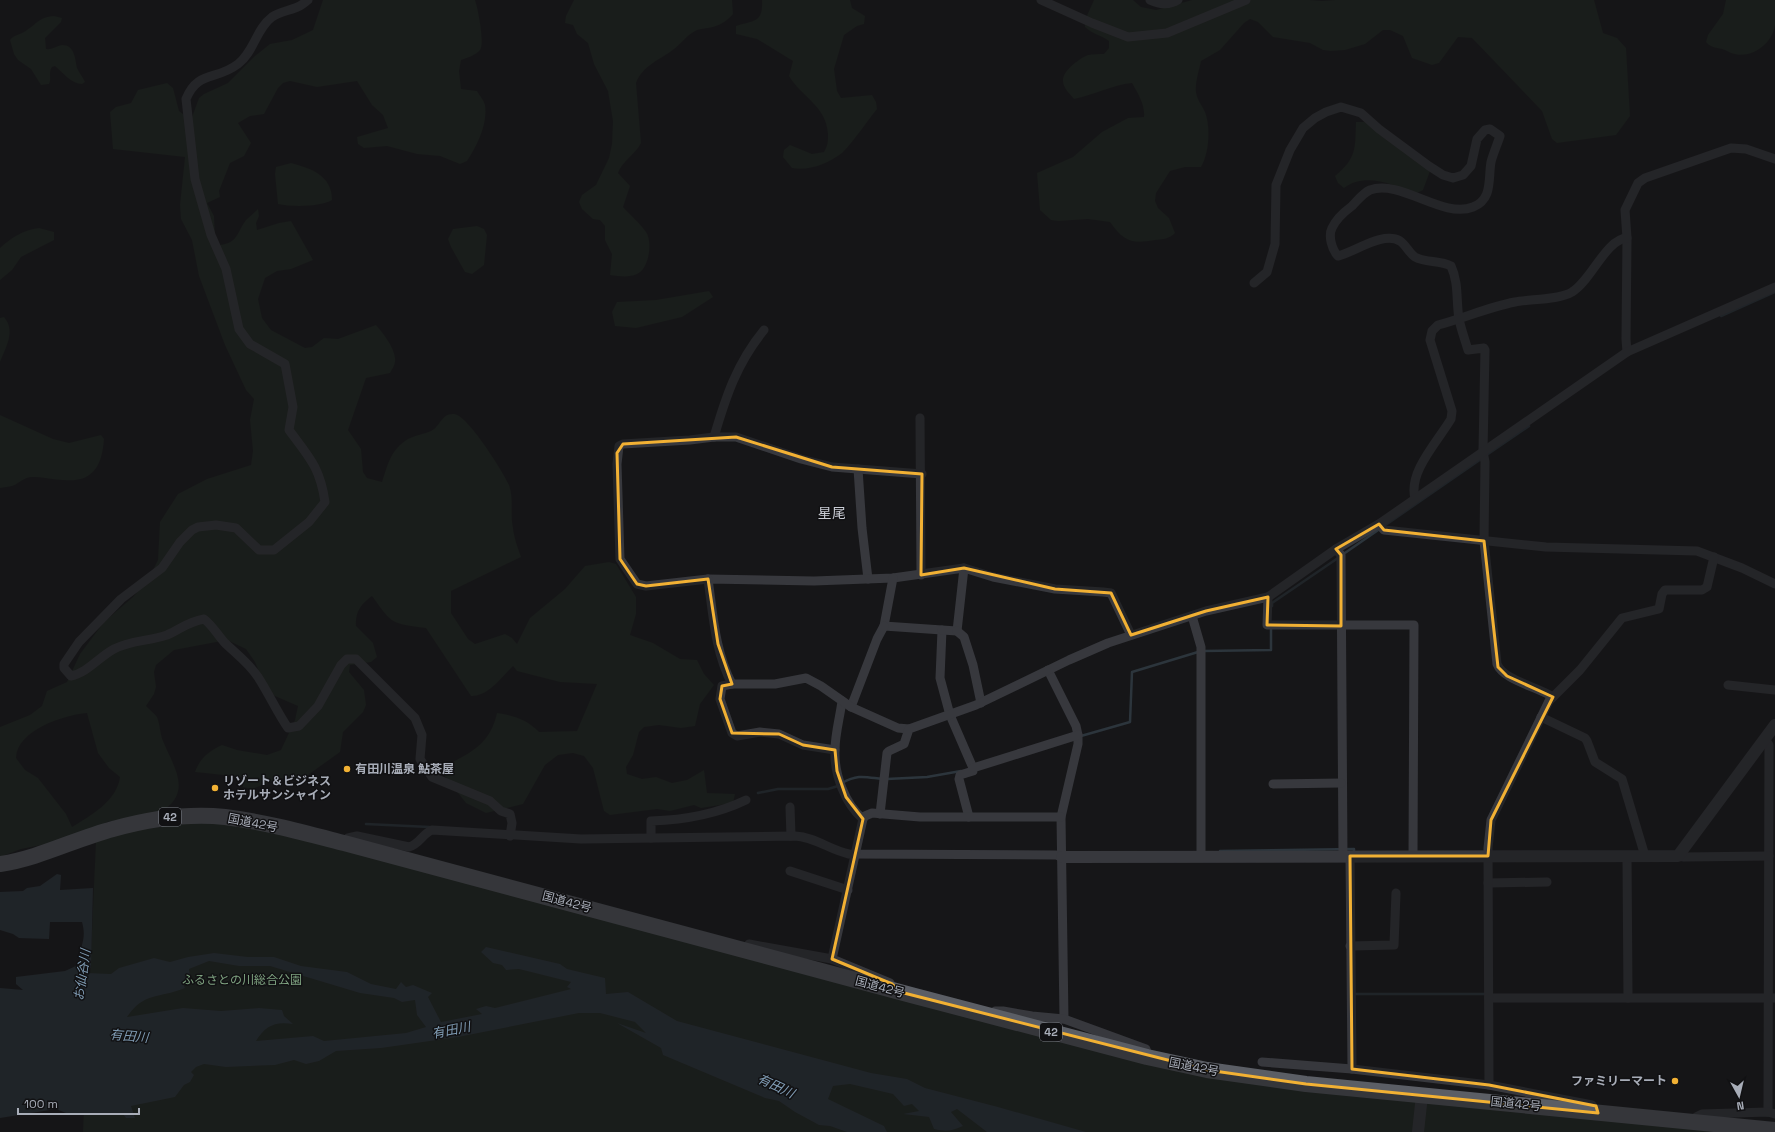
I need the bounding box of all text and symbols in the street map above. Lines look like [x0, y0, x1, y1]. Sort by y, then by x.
district label: 星尾 [818, 504, 846, 522]
place label: 有田川温泉 鮎茶屋 [355, 761, 454, 777]
marker: 有田川温泉 鮎茶屋 [342, 764, 352, 774]
place label: リゾート＆ビジネス ホテルサンシャイン [223, 773, 331, 803]
marker: リゾート＆ビジネス ホテルサンシャイン [210, 783, 220, 793]
road number: 42 [159, 808, 181, 826]
street label: 国道42号 [227, 810, 279, 836]
street label: 国道42号 [540, 888, 594, 916]
water label: お仙谷川 [70, 946, 94, 1002]
park label: ふるさとの川総合公園 [182, 972, 302, 988]
street label: 国道42号 [853, 973, 907, 1001]
water label: 有田川 [430, 1018, 474, 1042]
road number: 42 [1040, 1023, 1062, 1041]
water label: 有田川 [109, 1026, 151, 1046]
street label: 国道42号 [1168, 1054, 1220, 1080]
water label: 有田川 [755, 1070, 799, 1103]
place label: ファミリーマート [1571, 1073, 1667, 1089]
marker: ファミリーマート [1670, 1076, 1680, 1086]
north arrow [1719, 1076, 1759, 1116]
scale bar [18, 1090, 139, 1116]
street label: 国道42号 [1490, 1093, 1542, 1115]
text: 100 m [24, 1096, 58, 1112]
text: N [1736, 1098, 1745, 1113]

